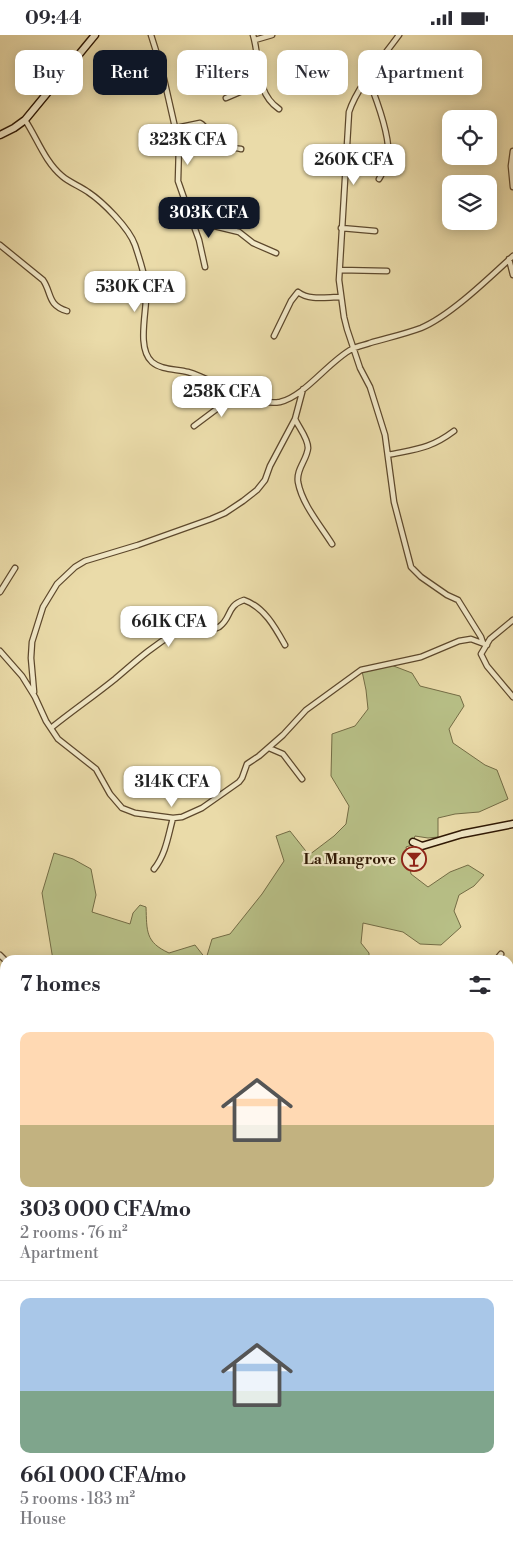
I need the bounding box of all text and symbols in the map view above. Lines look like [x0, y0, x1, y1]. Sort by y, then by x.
text: 09:44 [25, 6, 82, 30]
chip: Buy [15, 50, 83, 95]
chip: Rent [93, 50, 167, 95]
chip: Filters [177, 50, 267, 95]
chip: New [277, 50, 348, 95]
chip: Apartment [358, 50, 482, 95]
map controls [442, 110, 497, 230]
button: locate [442, 110, 497, 165]
pin: 323K CFA [136, 123, 240, 166]
text: 323K CFA [149, 130, 227, 150]
pin: 260K CFA [302, 143, 406, 186]
text: 260K CFA [314, 150, 394, 170]
button: layers [442, 175, 497, 230]
pin: 303K CFA [157, 197, 261, 239]
text: 303K CFA [170, 203, 248, 223]
pin: 530K CFA [83, 271, 187, 313]
text: 530K CFA [95, 277, 175, 297]
pin: 258K CFA [170, 375, 274, 418]
text: 258K CFA [183, 382, 261, 402]
pin: 661K CFA [117, 605, 221, 648]
text: 661K CFA [131, 612, 207, 632]
pin: 314K CFA [120, 765, 224, 808]
text: 314K CFA [135, 772, 209, 792]
bar icon: La Mangrove [401, 846, 427, 872]
place label: La Mangrove [304, 850, 396, 869]
icon: filters [466, 971, 494, 999]
text: 7 homes [20, 972, 101, 998]
icon: home [212, 1065, 302, 1155]
text: 303 000 CFA/mo [20, 1197, 191, 1223]
text: 2 rooms · 76 m² [20, 1223, 128, 1243]
text: Apartment [20, 1243, 99, 1263]
icon: home [212, 1330, 302, 1420]
text: 661 000 CFA/mo [20, 1463, 186, 1489]
text: 5 rooms · 183 m² [20, 1489, 135, 1509]
text: House [20, 1509, 66, 1529]

